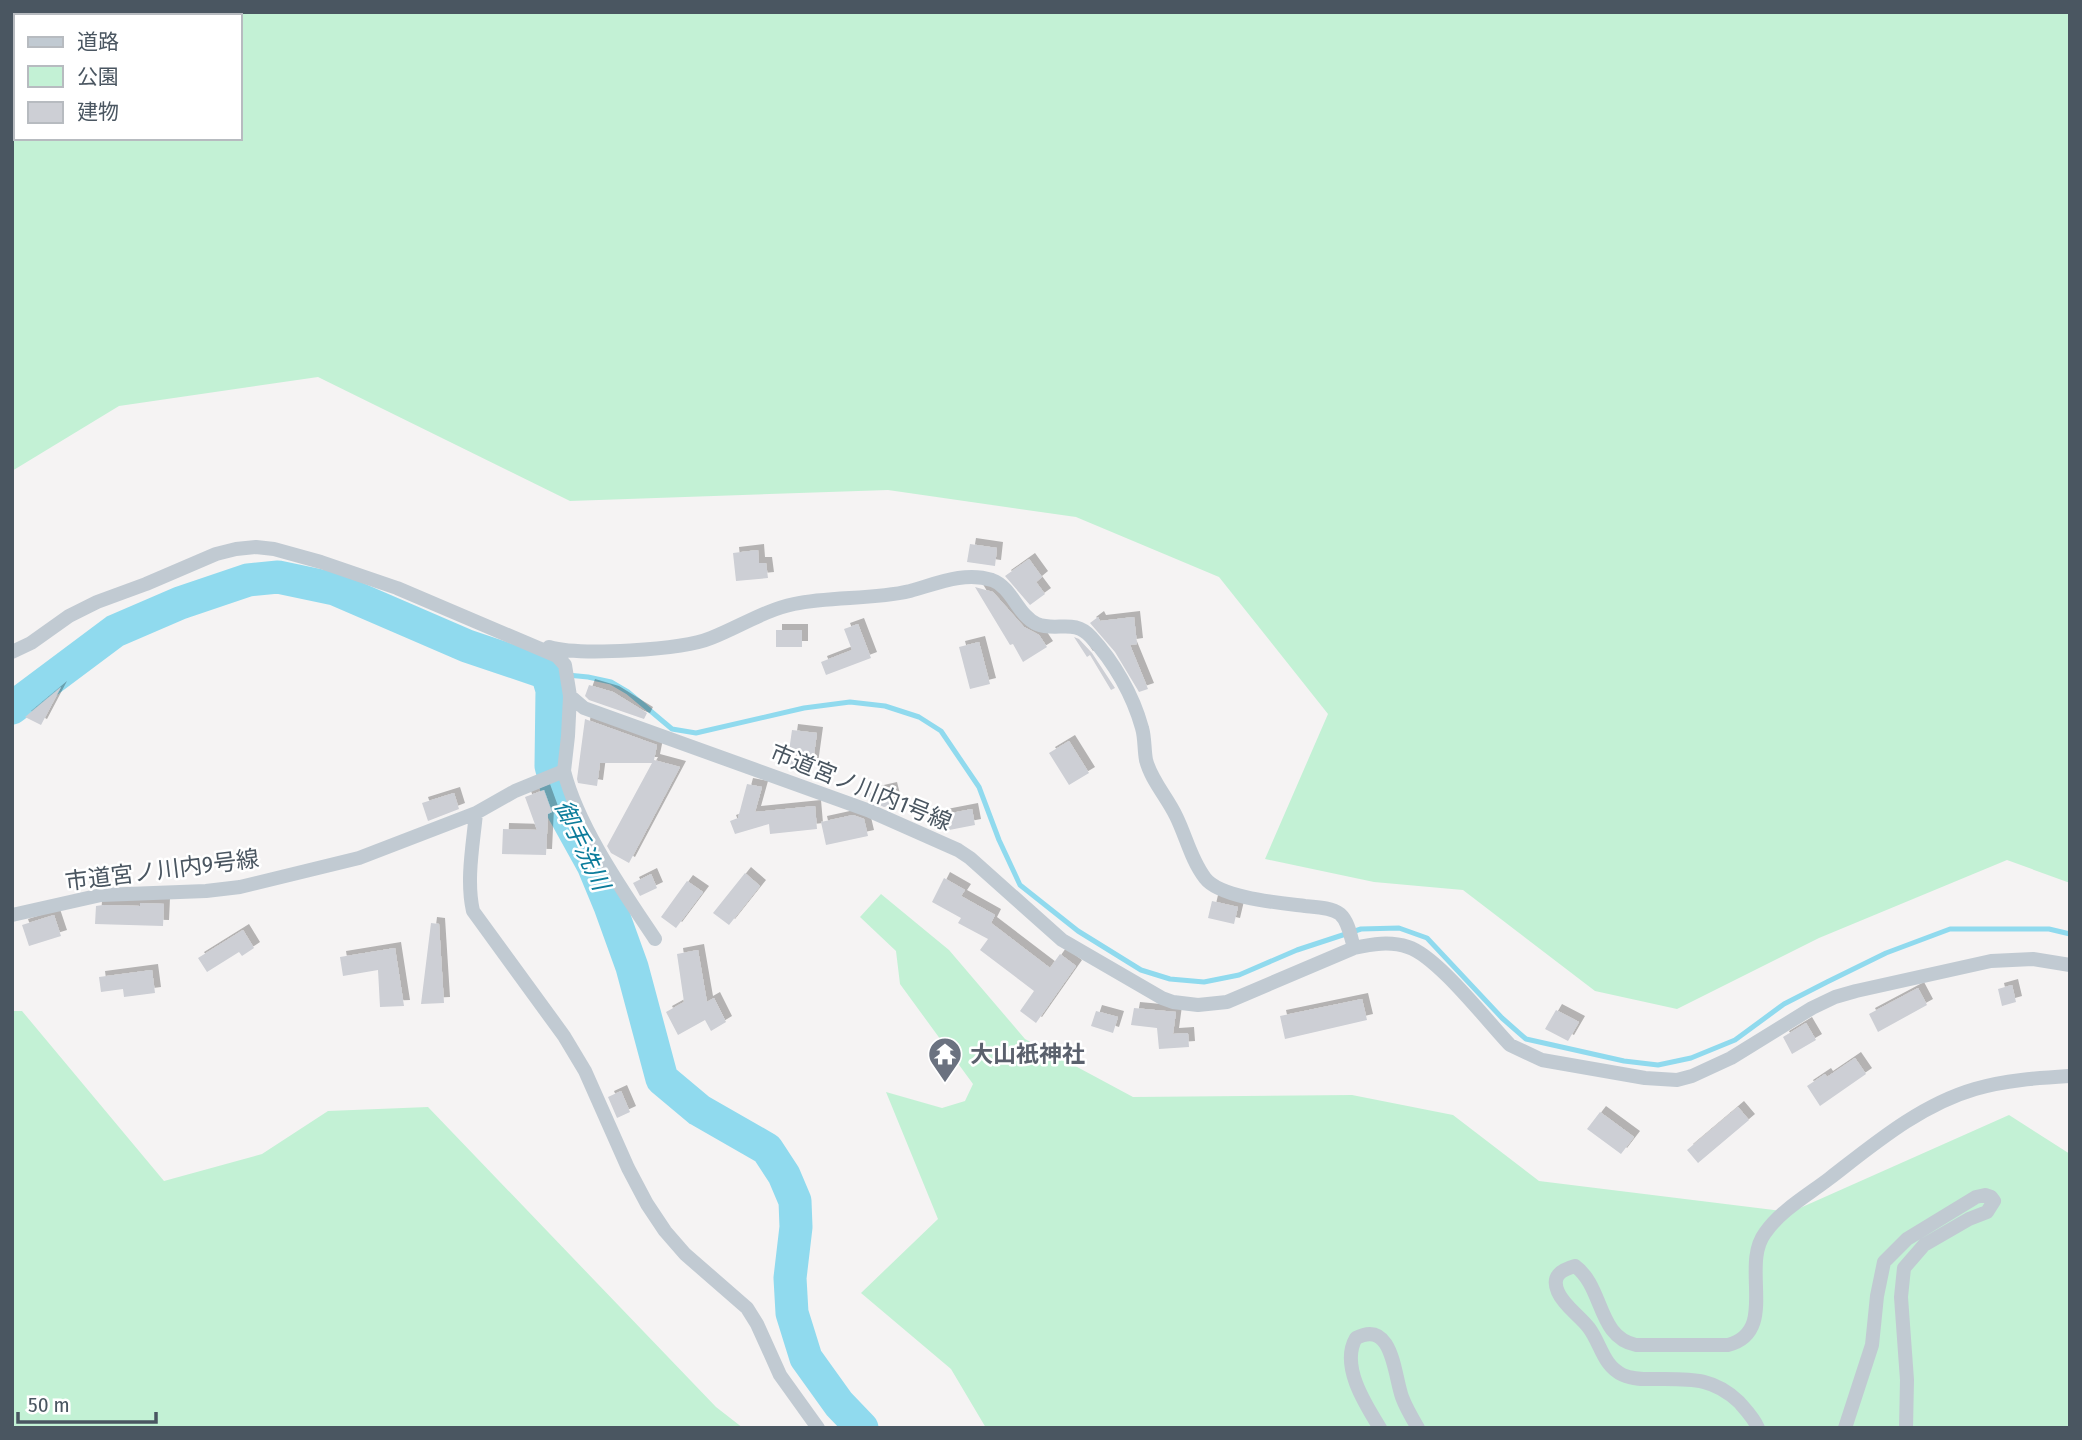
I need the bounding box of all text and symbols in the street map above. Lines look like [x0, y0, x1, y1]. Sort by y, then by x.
legend [14, 14, 242, 140]
text: 道路 [77, 29, 119, 55]
text: 公園 [77, 64, 119, 90]
text: 建物 [77, 99, 119, 125]
street label: 市道宮ノ川内1号線 [766, 738, 956, 836]
water label: 御手洗川 [549, 796, 616, 897]
street label: 市道宮ノ川内9号線 [63, 844, 261, 896]
temple icon: 大山衹神社 [926, 1035, 964, 1084]
place label: 大山衹神社 [970, 1040, 1085, 1068]
scale bar [18, 1380, 156, 1424]
text: 50 m [28, 1392, 70, 1418]

